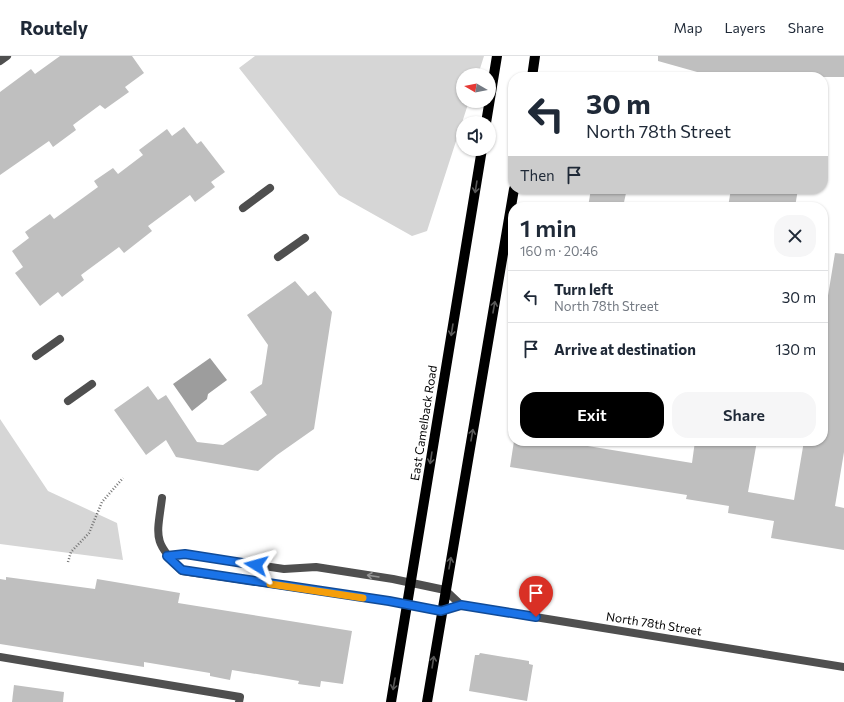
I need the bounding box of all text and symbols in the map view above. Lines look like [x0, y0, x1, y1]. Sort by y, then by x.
text: Routely [20, 16, 88, 39]
text: Map [674, 19, 702, 36]
text: Layers [724, 19, 766, 36]
text: Share [788, 19, 824, 36]
north arrow [456, 68, 496, 108]
map controls [456, 68, 496, 156]
text: 30 m [586, 86, 651, 120]
icon: left [520, 88, 572, 140]
button: sound [456, 116, 496, 156]
text: North 78th Street [586, 120, 731, 142]
icon: arrive [563, 164, 585, 186]
text: Then [520, 166, 555, 184]
one-way arrow [472, 181, 480, 194]
text: 1 min [520, 213, 577, 242]
button: close [774, 215, 816, 257]
text: 160 m · 20:46 [520, 243, 598, 259]
text: Turn left [554, 280, 613, 298]
icon: left [520, 286, 542, 308]
text: 30 m [782, 288, 816, 306]
text: North 78th Street [554, 298, 659, 314]
one-way arrow [490, 301, 498, 314]
one-way arrow [448, 323, 456, 336]
icon: arrive [520, 338, 542, 360]
text: Arrive at destination [554, 340, 696, 358]
text: 130 m [775, 340, 816, 358]
street label: East Camelback Road [407, 364, 439, 481]
button: Exit [520, 392, 664, 438]
button: Share [672, 392, 816, 438]
one-way arrow [469, 429, 477, 442]
one-way arrow [427, 451, 435, 464]
position arrow [235, 544, 277, 586]
one-way arrow [446, 557, 454, 570]
one-way arrow [367, 572, 380, 580]
pin [519, 576, 553, 617]
icon: arrive [525, 582, 547, 604]
street label: North 78th Street [605, 609, 703, 638]
one-way arrow [429, 656, 437, 669]
one-way arrow [389, 677, 397, 690]

